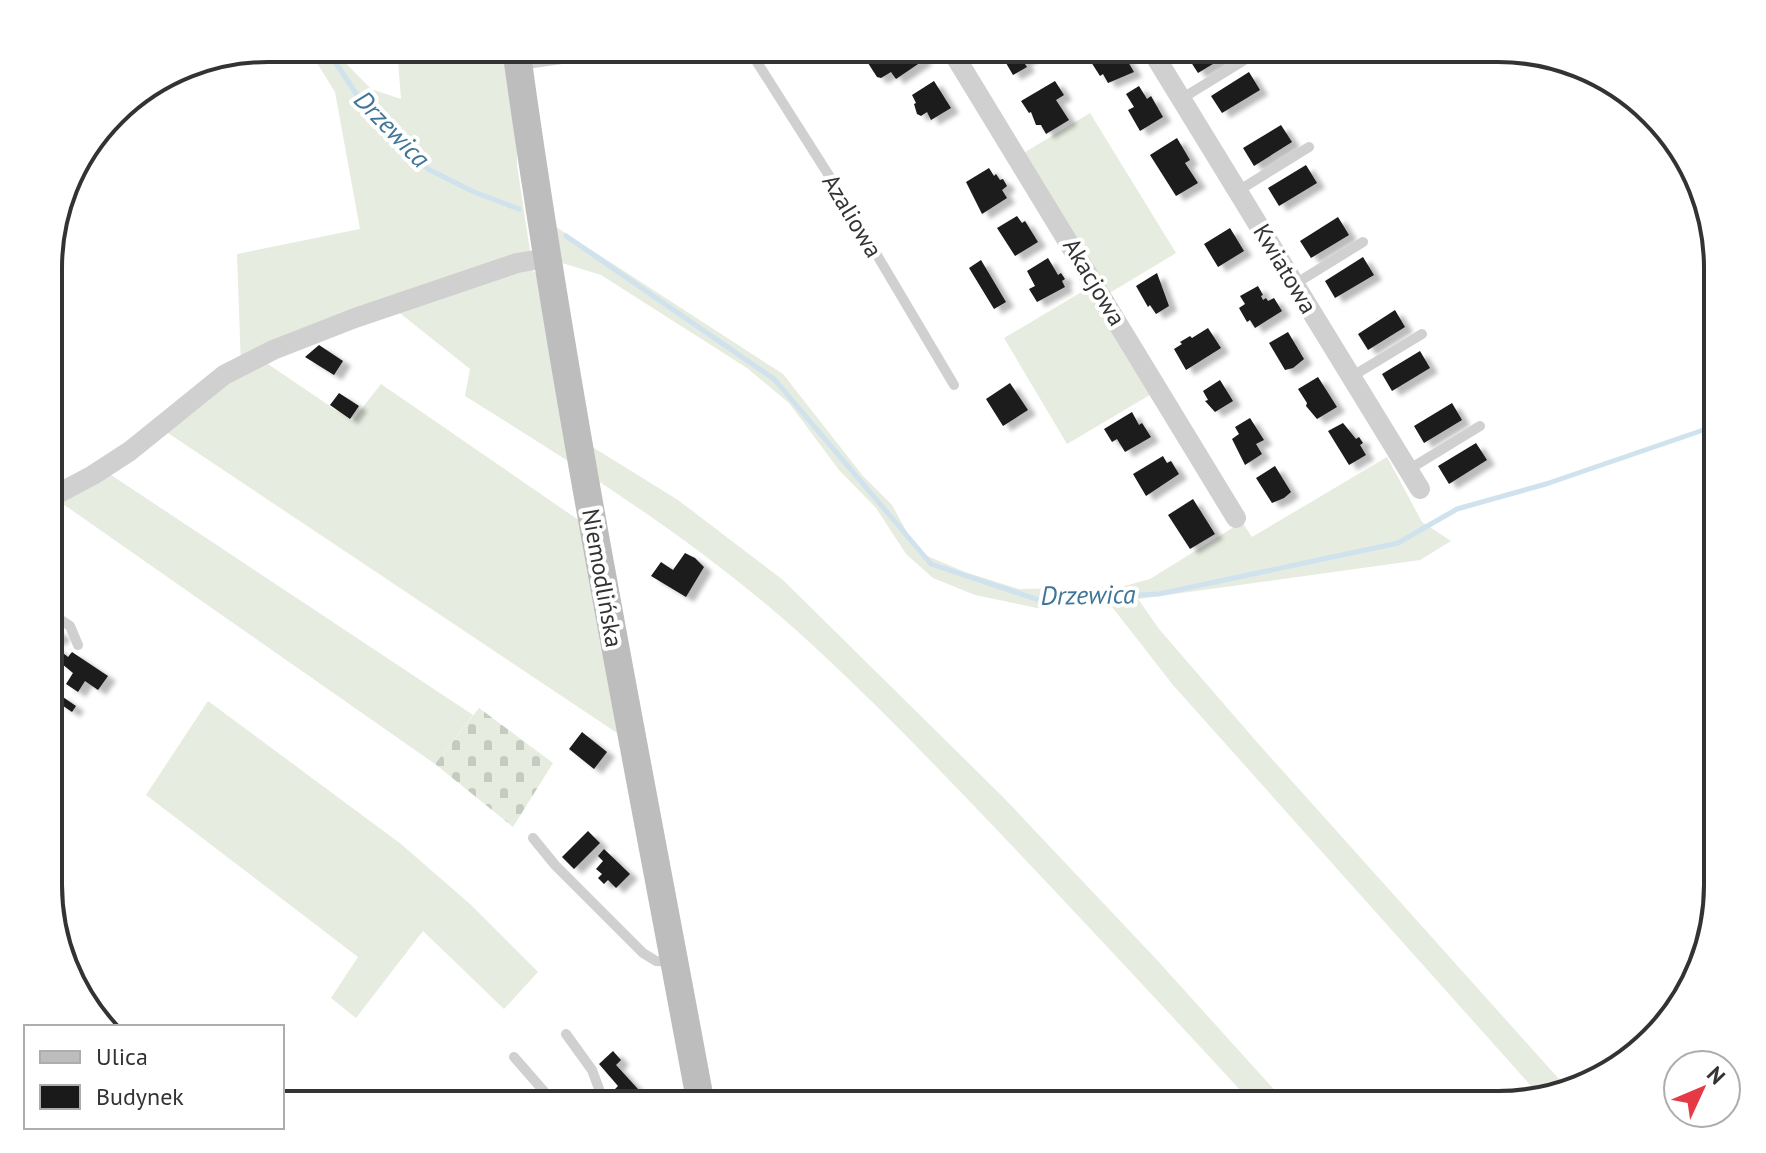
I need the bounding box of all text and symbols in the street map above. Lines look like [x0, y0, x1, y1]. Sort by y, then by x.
water label: Drzewica [348, 83, 437, 174]
street label: Azaliowa [816, 168, 889, 263]
street label: Kwiatowa [1247, 218, 1324, 319]
street label: Akacjowa [1056, 232, 1133, 331]
street label: Niemodlińska [575, 506, 630, 650]
water label: Drzewica [1040, 577, 1136, 612]
legend [24, 1025, 284, 1129]
text: Ulica [96, 1041, 148, 1072]
north arrow [1662, 1049, 1742, 1129]
text: N [1701, 1060, 1731, 1090]
text: Budynek [96, 1081, 184, 1112]

